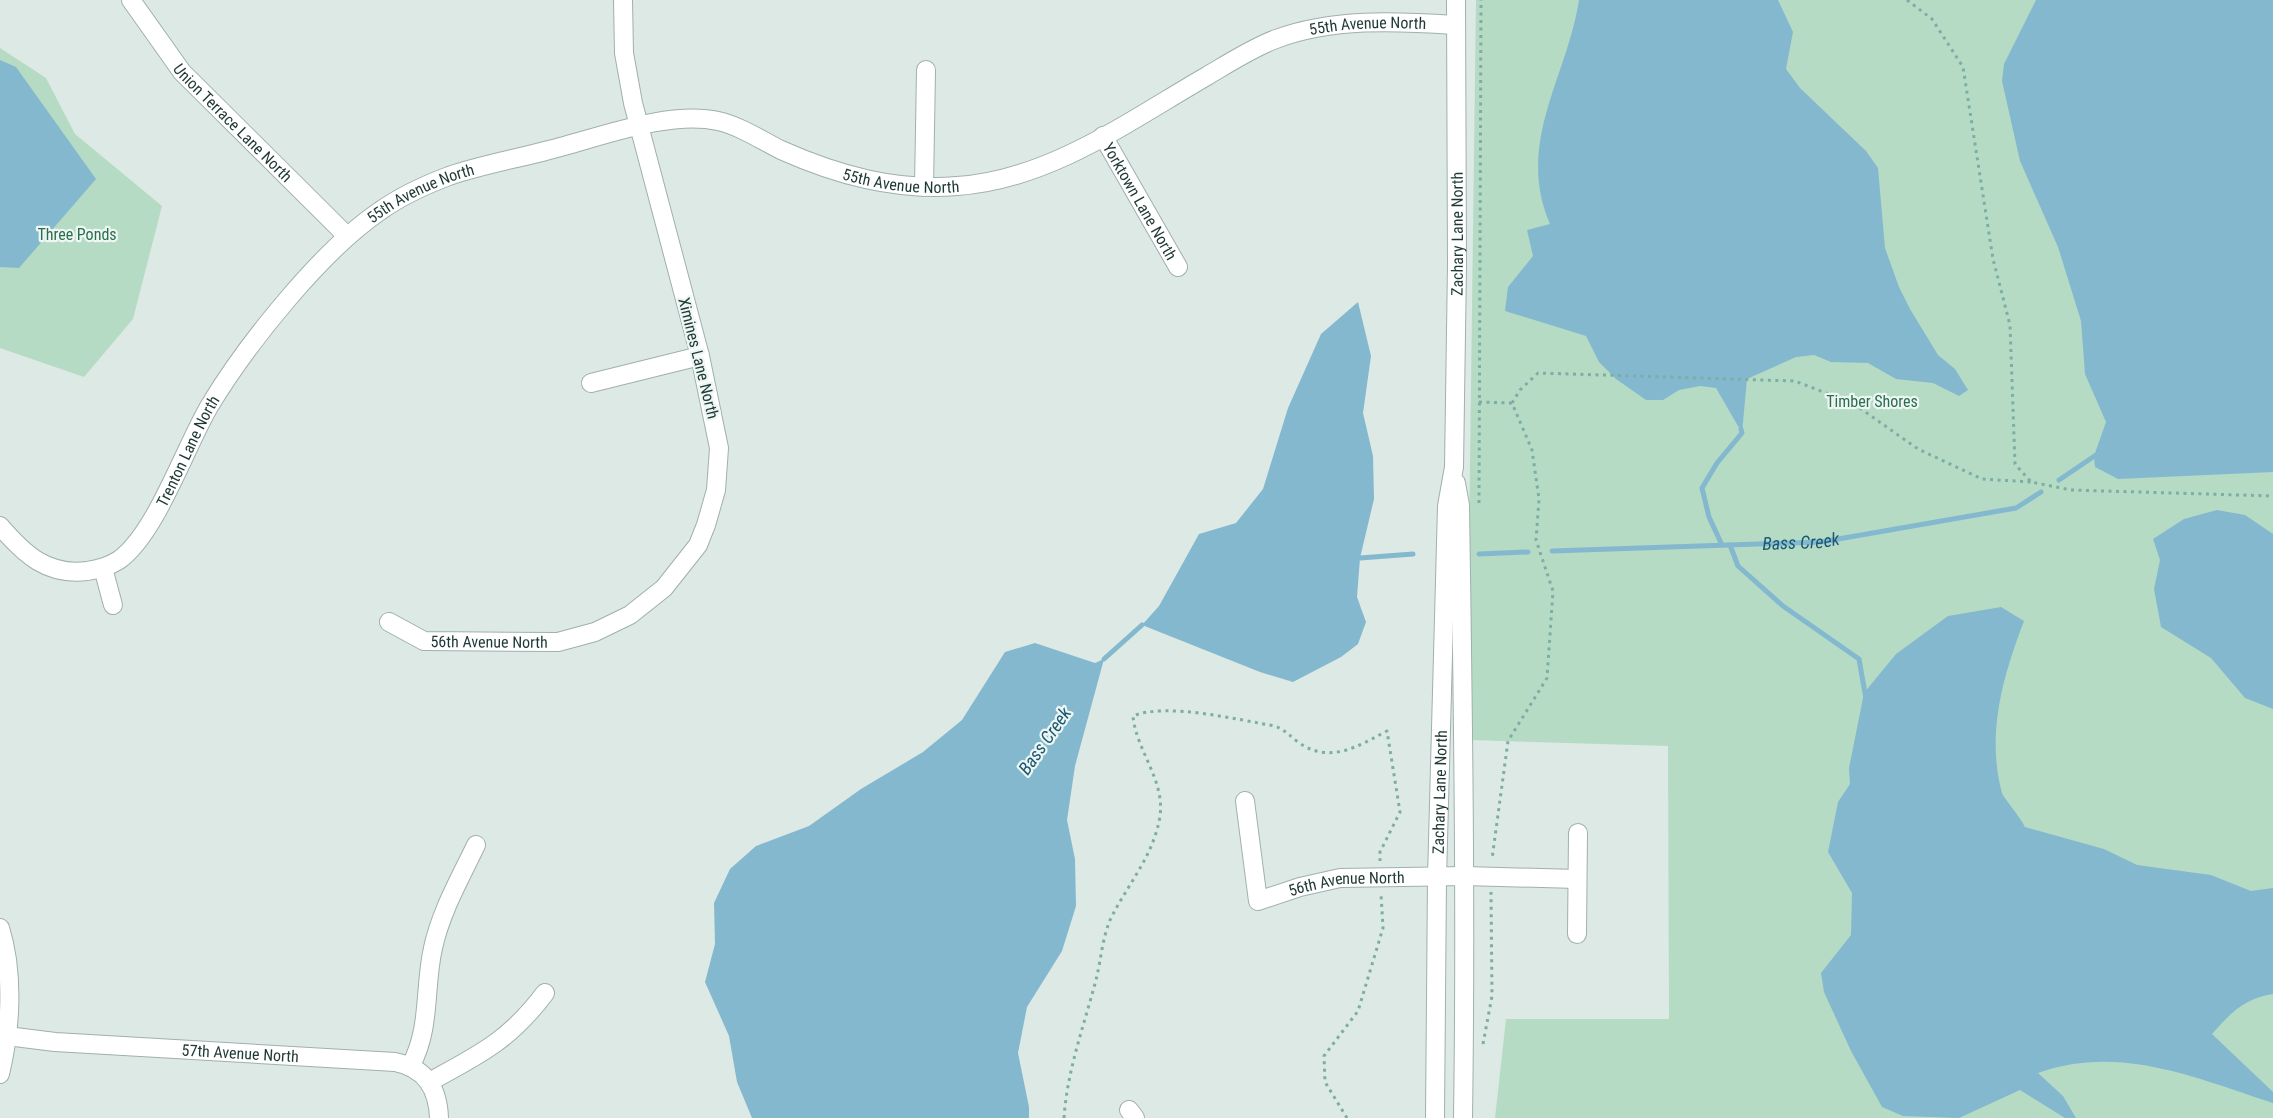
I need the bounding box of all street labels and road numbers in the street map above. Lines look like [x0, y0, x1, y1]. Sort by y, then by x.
street label: 55th Avenue North [1307, 13, 1427, 39]
street label: Union Terrace Lane North [169, 60, 296, 186]
street label: Yorktown Lane North [1099, 139, 1181, 263]
street label: 55th Avenue North [363, 160, 476, 227]
street label: 55th Avenue North [840, 165, 960, 197]
street label: Zachary Lane North [1448, 172, 1467, 296]
street label: Ximines Lane North [674, 296, 723, 421]
street label: Trenton Lane North [152, 392, 224, 510]
street label: 56th Avenue North [430, 632, 548, 652]
street label: Zachary Lane North [1429, 730, 1451, 854]
street label: 56th Avenue North [1286, 868, 1405, 900]
street label: 57th Avenue North [181, 1040, 299, 1066]

